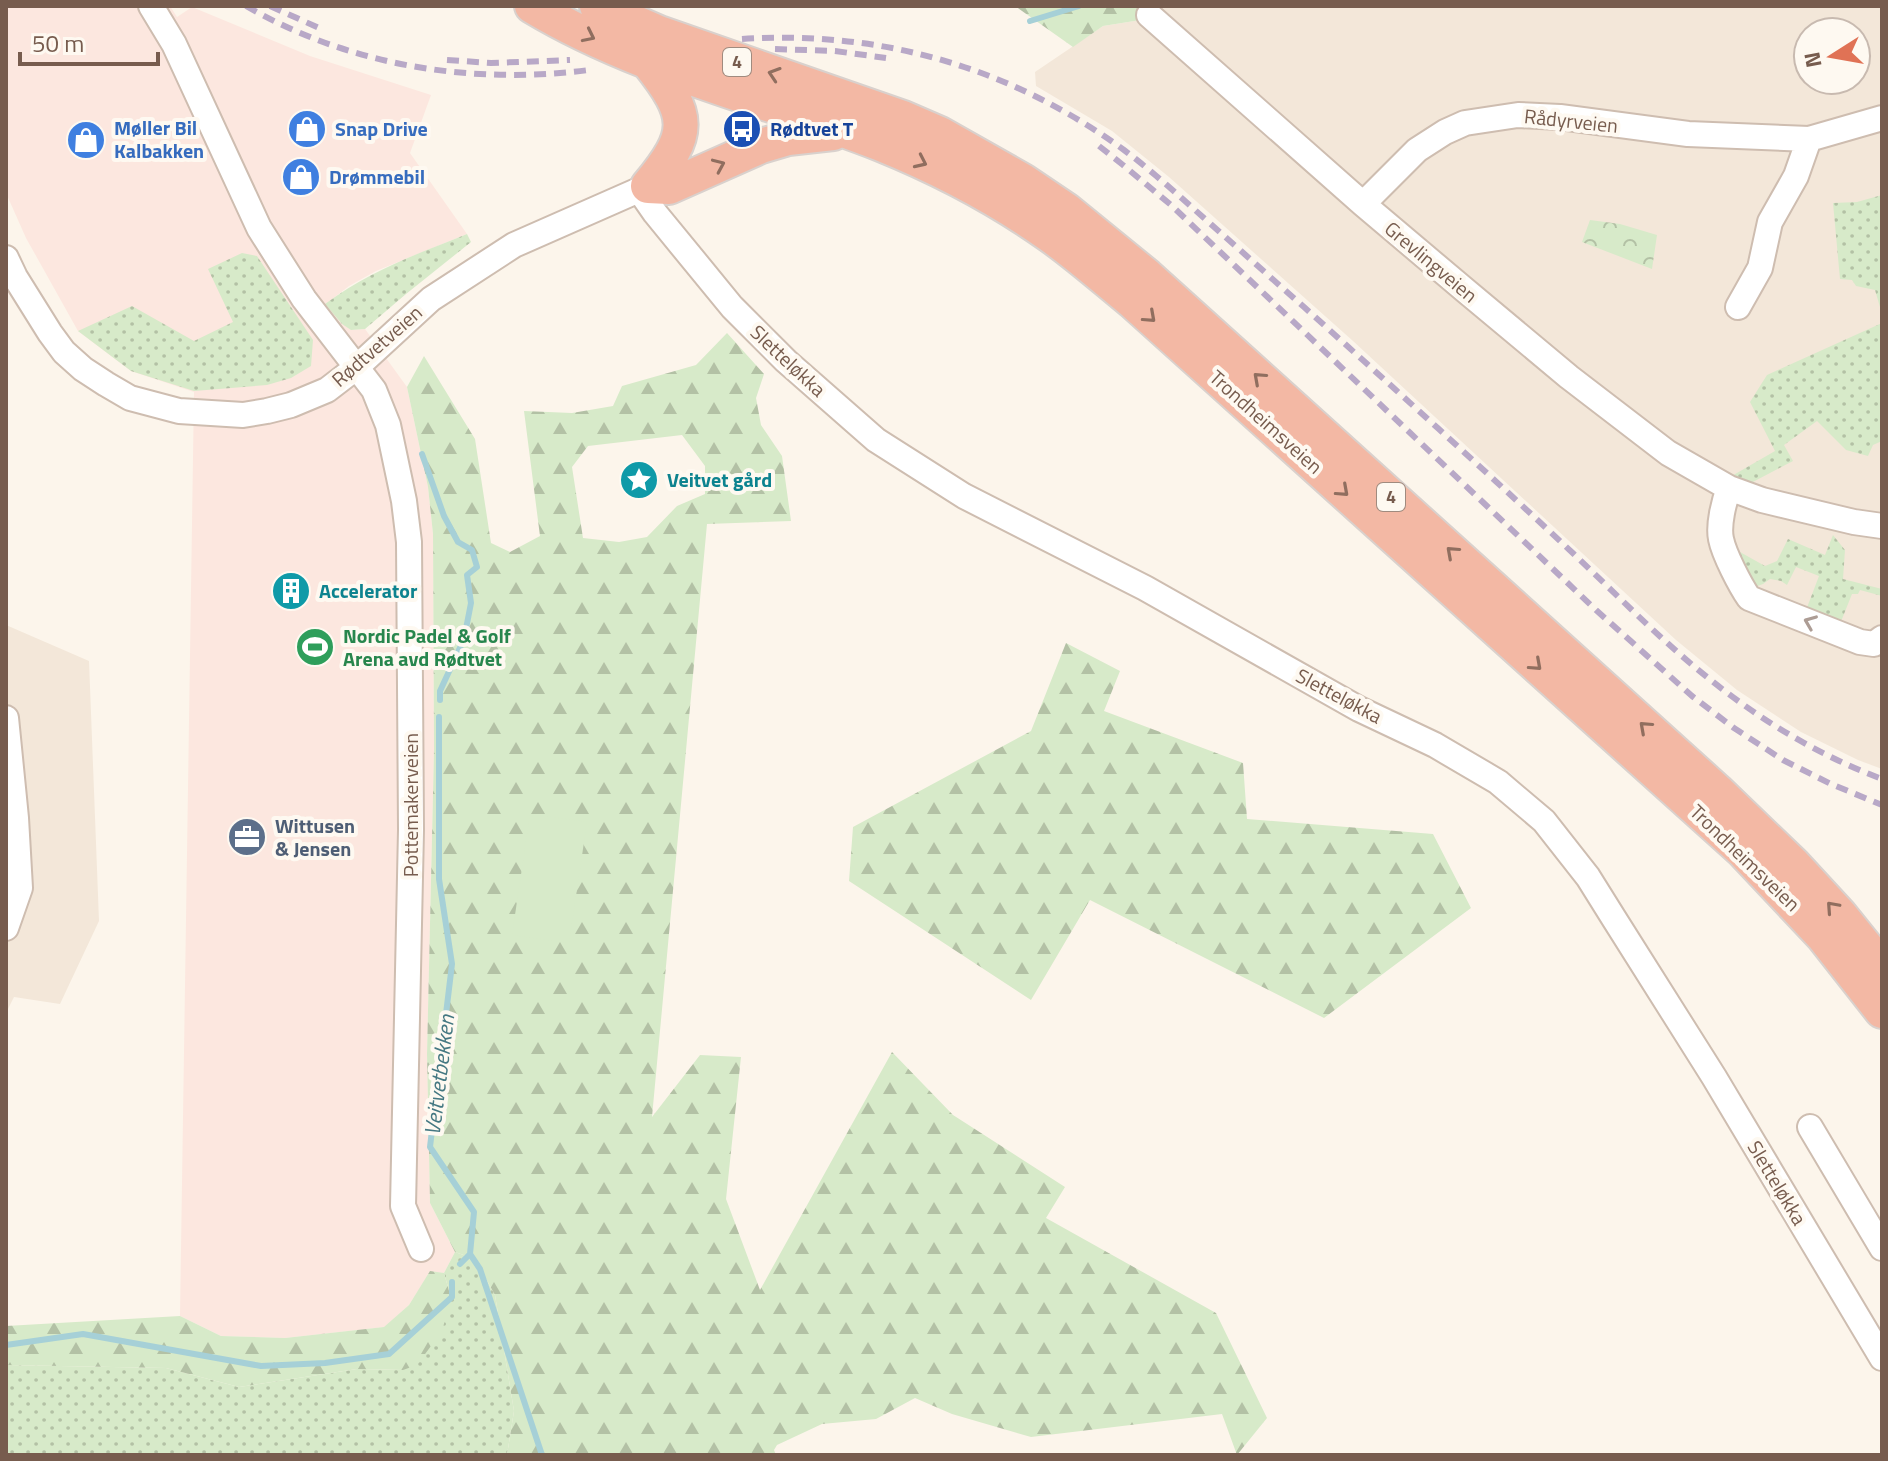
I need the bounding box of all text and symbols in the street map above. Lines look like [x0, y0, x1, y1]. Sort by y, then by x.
scale bar [20, 16, 158, 66]
north arrow [1792, 16, 1872, 96]
text: 50 m [32, 25, 84, 61]
one-way arrow [581, 26, 596, 42]
road number: 4 [723, 48, 751, 76]
text: N [1794, 49, 1831, 71]
one-way arrow [768, 68, 782, 84]
street label: Rådyrveien [1523, 100, 1620, 141]
shop icon: Snap Drive [286, 108, 328, 150]
bus stop icon: Rødtvet T [721, 108, 763, 150]
place label: Møller Bil Kalbakken [114, 112, 204, 166]
place label: Snap Drive [335, 113, 428, 144]
place label: Rødtvet T [770, 113, 854, 144]
shop icon: Møller Bil Kalbakken [65, 119, 107, 161]
one-way arrow [913, 152, 928, 168]
shop icon: Drømmebil [280, 156, 322, 198]
one-way arrow [710, 159, 725, 175]
place label: Drømmebil [329, 161, 425, 192]
street label: Grevlingveien [1378, 213, 1485, 310]
street label: Rødtvetveien [324, 297, 429, 394]
one-way arrow [1140, 307, 1155, 321]
street label: Sletteløkka [743, 317, 833, 404]
street label: Trondheimsveien [1203, 362, 1330, 481]
one-way arrow [1254, 373, 1269, 388]
place icon: Veitvet gård [618, 459, 660, 501]
place label: Veitvet gård [667, 464, 772, 495]
one-way arrow [1333, 481, 1348, 495]
road number: 4 [1377, 483, 1405, 511]
one-way arrow [1447, 548, 1462, 562]
building icon: Accelerator [270, 570, 312, 612]
place label: Accelerator [319, 575, 418, 606]
one-way arrow [1804, 616, 1818, 632]
place label: Nordic Padel & Golf Arena avd Rødtvet [343, 620, 511, 674]
sports icon: Nordic Padel & Golf Arena avd Rødtvet [294, 626, 336, 668]
one-way arrow [1527, 655, 1542, 669]
street label: Sletteløkka [1290, 660, 1388, 731]
one-way arrow [1639, 722, 1654, 737]
street label: Pottemakerveien [395, 733, 426, 877]
street label: Trondheimsveien [1683, 797, 1808, 919]
place label: Wittusen & Jensen [275, 810, 355, 864]
office icon: Wittusen & Jensen [226, 816, 268, 858]
one-way arrow [1828, 901, 1842, 916]
water label: Veitvetbekken [415, 1012, 463, 1137]
street label: Sletteløkka [1740, 1134, 1815, 1231]

